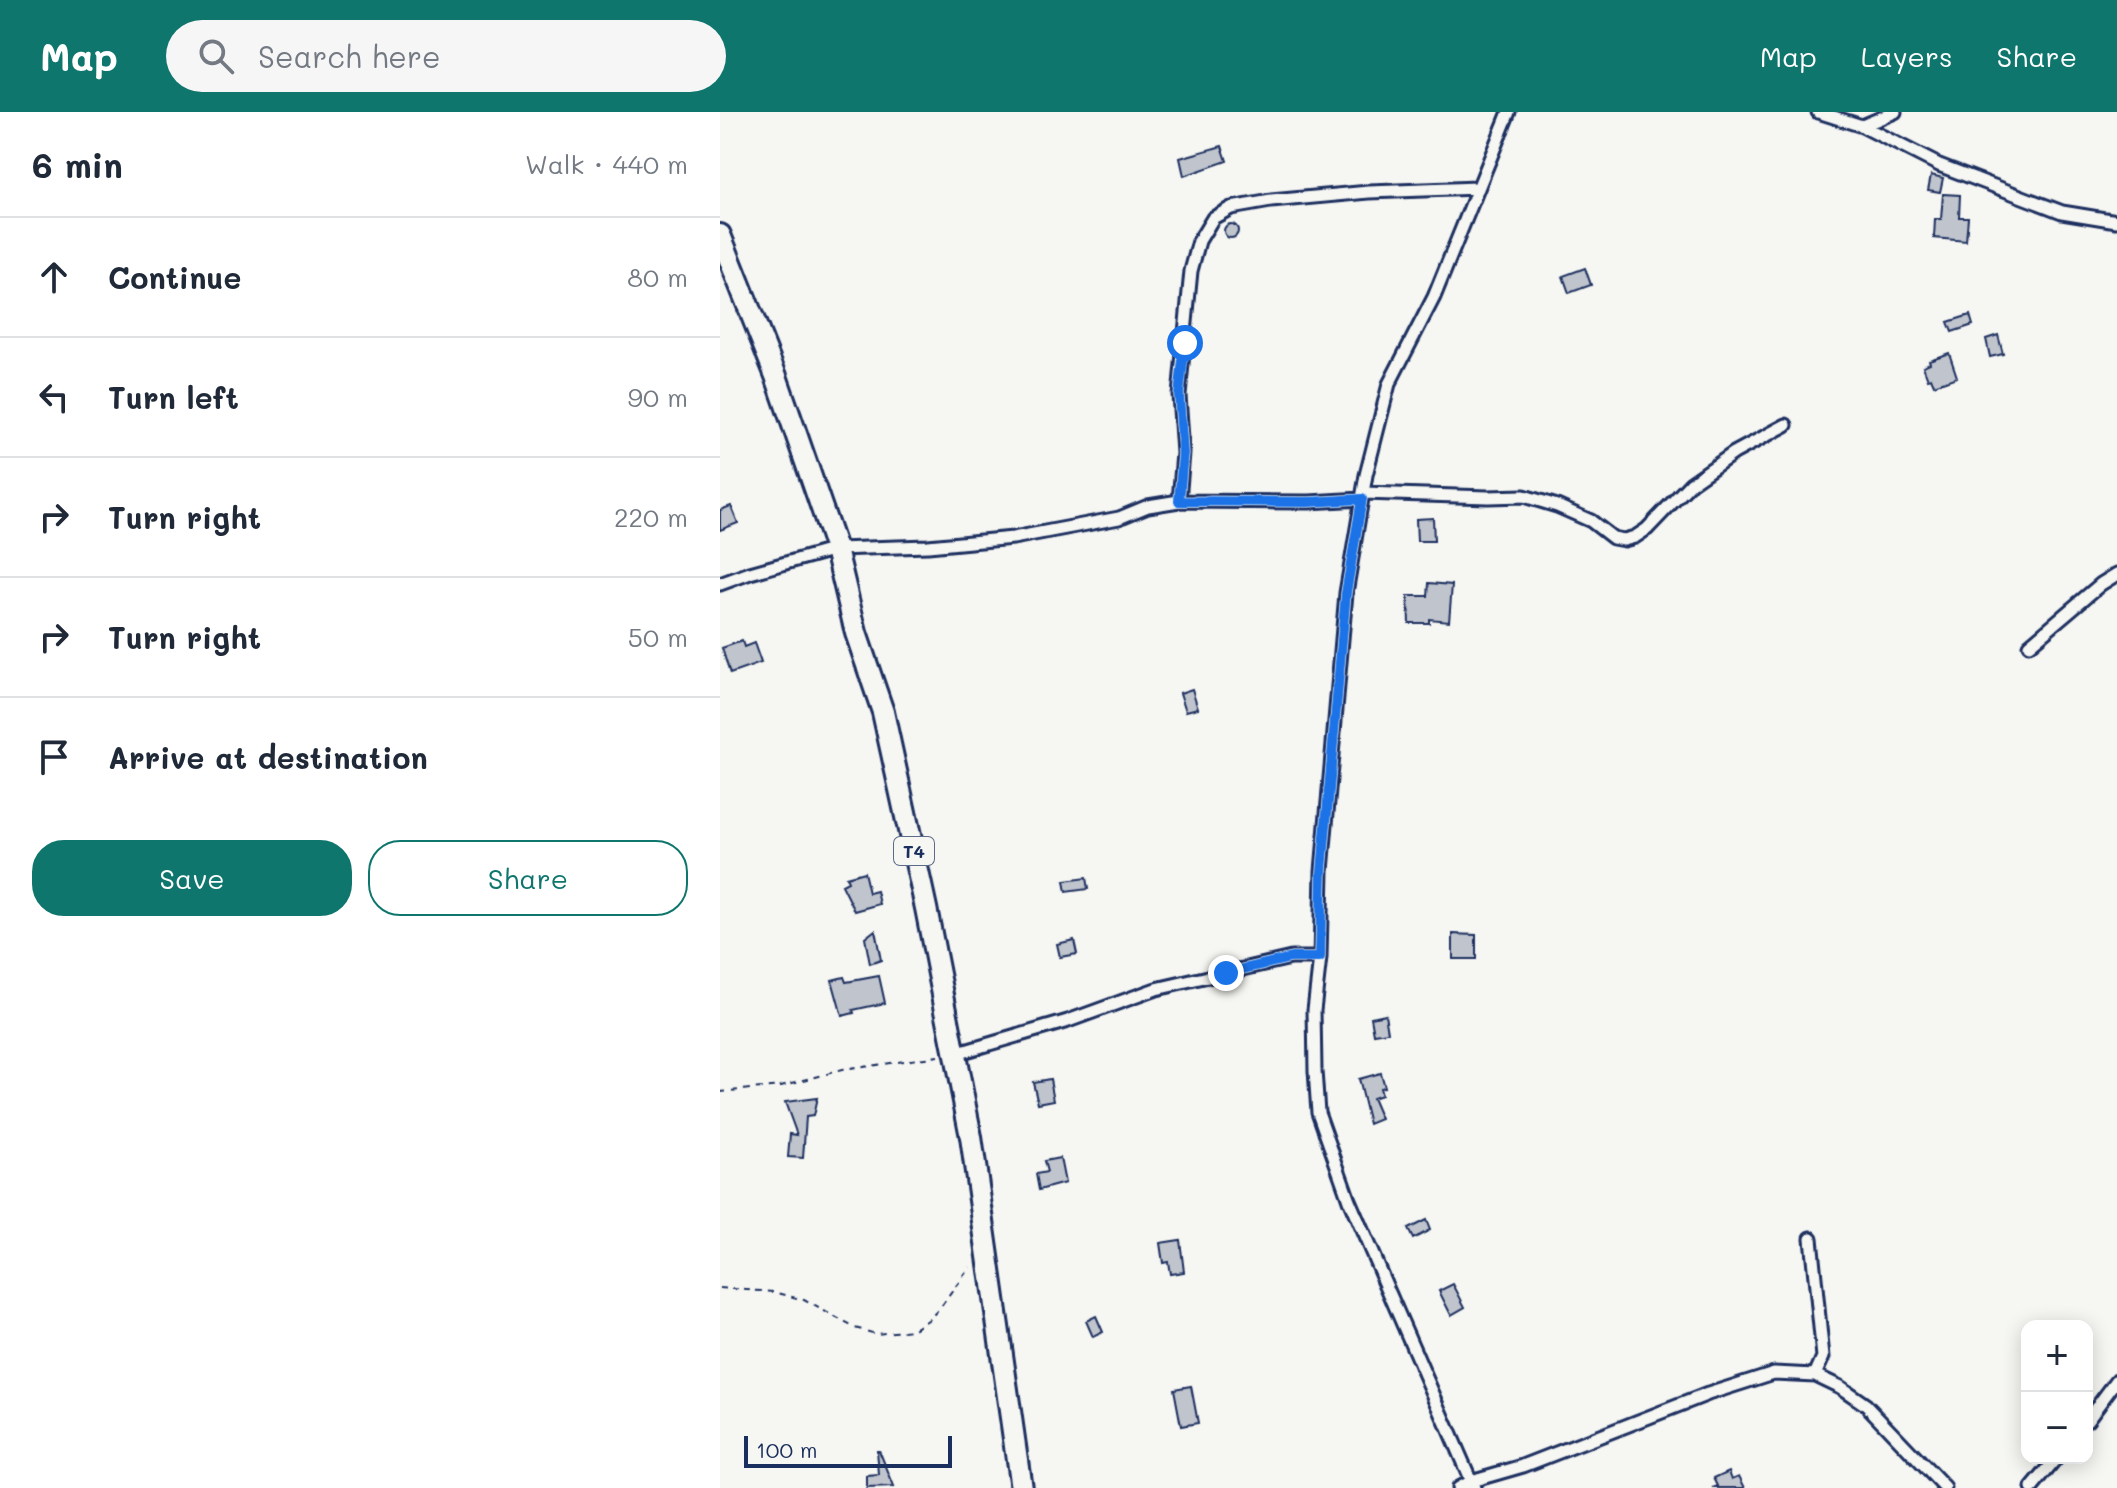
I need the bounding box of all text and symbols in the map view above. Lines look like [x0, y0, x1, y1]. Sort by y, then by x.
search box [166, 20, 726, 92]
text: Map [40, 31, 118, 81]
icon: search [194, 34, 238, 78]
text: Search here [258, 36, 441, 76]
text: Map [1760, 38, 1817, 74]
text: Layers [1861, 38, 1953, 74]
text: Share [1997, 38, 2077, 74]
text: 6 min [32, 142, 123, 187]
text: Walk · 440 m [525, 147, 688, 181]
icon: ahead [32, 255, 76, 299]
text: Continue [108, 257, 241, 297]
text: 80 m [627, 260, 688, 294]
route start [1167, 325, 1203, 361]
icon: left [32, 375, 76, 419]
text: Turn left [108, 377, 239, 417]
text: 90 m [628, 380, 688, 414]
icon: right [32, 495, 76, 539]
text: Turn right [108, 497, 261, 537]
text: 220 m [614, 500, 688, 534]
icon: right [32, 615, 76, 659]
text: Turn right [108, 617, 261, 657]
text: 50 m [628, 620, 688, 654]
icon: arrive [32, 735, 76, 779]
text: Arrive at destination [108, 737, 428, 777]
road number: T4 [894, 837, 934, 865]
button: Save [32, 840, 352, 916]
button: Share [368, 840, 688, 916]
route end [1208, 955, 1244, 991]
map controls [2021, 1320, 2093, 1464]
button: + [2021, 1320, 2093, 1392]
button: − [2021, 1392, 2093, 1464]
scale bar [744, 1432, 952, 1468]
text: 100 m [756, 1435, 818, 1464]

